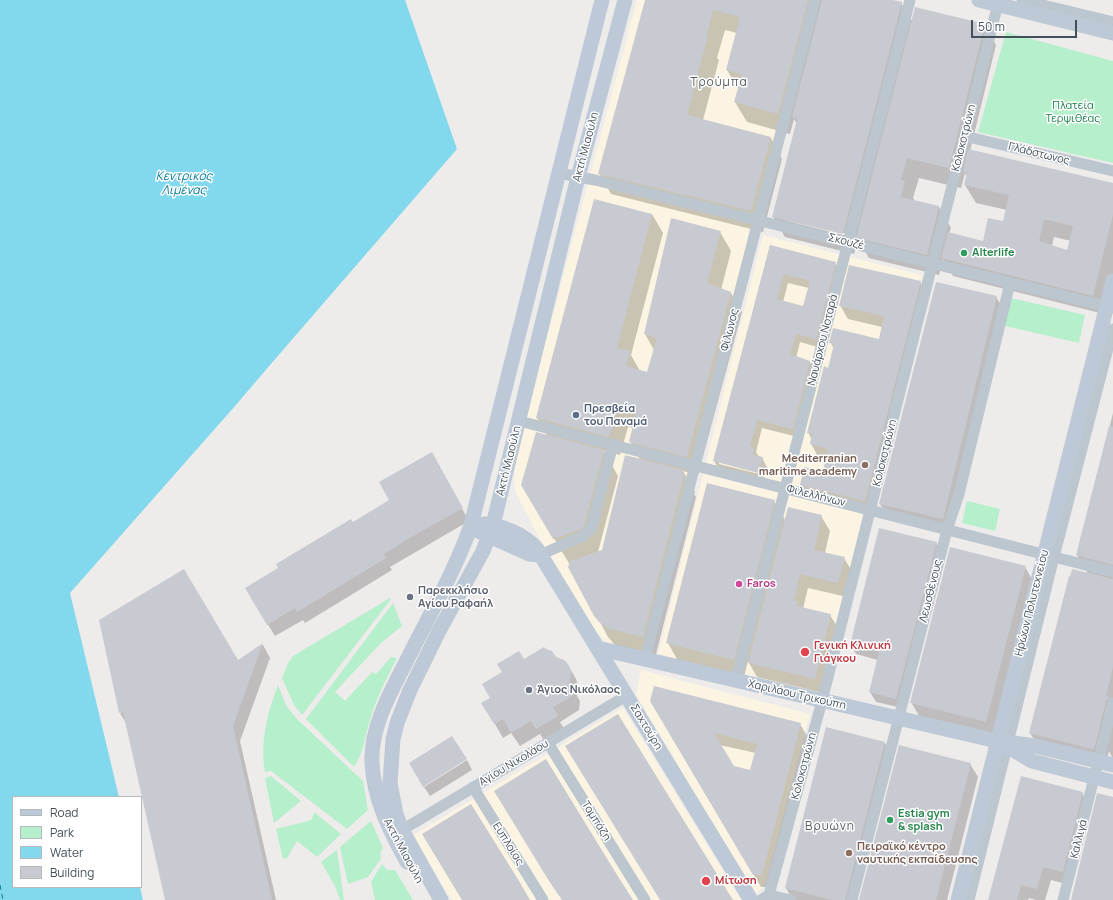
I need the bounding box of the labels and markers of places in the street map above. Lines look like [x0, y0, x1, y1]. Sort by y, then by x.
place label: Alterlife [972, 246, 1015, 260]
marker: Alterlife [959, 248, 969, 258]
place label: Πρεσβεία του Παναμά [584, 402, 647, 428]
marker: Πρεσβεία του Παναμά [571, 410, 581, 420]
place label: Mediterranian maritime academy [759, 452, 857, 478]
marker: Mediterranian maritime academy [860, 460, 870, 470]
place label: Faros [747, 577, 776, 591]
marker: Faros [734, 579, 744, 589]
place label: Παρεκκλήσιο Αγίου Ραφαήλ [418, 584, 493, 610]
marker: Παρεκκλήσιο Αγίου Ραφαήλ [405, 592, 415, 602]
place label: Γενική Κλινική Γιάγκου [814, 639, 891, 665]
marker: Γενική Κλινική Γιάγκου [799, 646, 811, 658]
place label: Άγιος Νικόλαος [537, 683, 620, 697]
marker: Άγιος Νικόλαος [524, 685, 534, 695]
place label: Estia gym & splash [898, 807, 950, 833]
marker: Estia gym & splash [885, 815, 895, 825]
place label: Πειραϊκό κέντρο ναυτικής εκπαίδευσης [857, 840, 978, 866]
marker: Πειραϊκό κέντρο ναυτικής εκπαίδευσης [844, 848, 854, 858]
place label: Μίτωση [715, 874, 757, 888]
marker: Μίτωση [700, 875, 712, 887]

